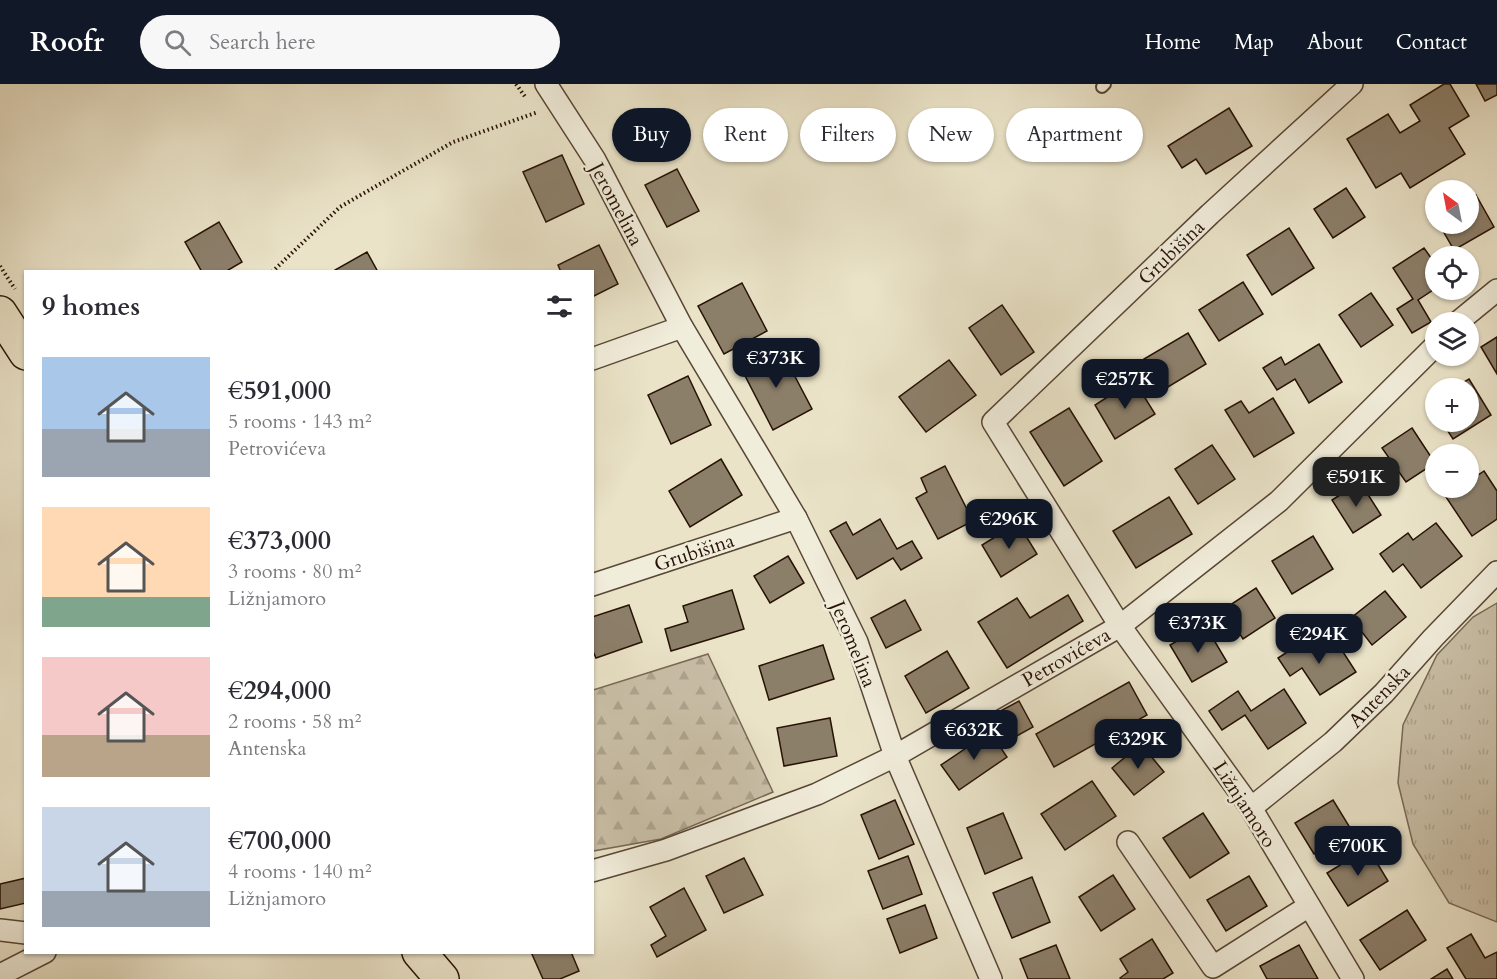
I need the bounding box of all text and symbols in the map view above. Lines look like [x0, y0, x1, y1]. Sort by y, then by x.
search box [140, 15, 560, 69]
text: Roofr [30, 23, 104, 61]
icon: search [161, 26, 194, 59]
text: Search here [209, 27, 316, 57]
text: Home [1145, 28, 1201, 57]
text: Map [1234, 28, 1274, 57]
text: About [1307, 28, 1363, 57]
text: Contact [1396, 28, 1467, 57]
chip: Buy [612, 108, 691, 162]
chip: Rent [703, 108, 788, 162]
chip: Filters [800, 108, 896, 162]
chip: New [908, 108, 994, 162]
chip: Apartment [1006, 108, 1143, 162]
street label: Jeromelina [582, 155, 650, 251]
north arrow [1425, 180, 1479, 234]
map controls [1425, 180, 1479, 498]
street label: Grubišina [1132, 214, 1211, 291]
button: locate [1425, 246, 1479, 300]
text: 9 homes [42, 289, 140, 324]
icon: filters [543, 290, 576, 323]
button: layers [1425, 312, 1479, 366]
pin: €373K [734, 338, 818, 389]
text: €373K [747, 344, 805, 371]
pin: €257K [1083, 359, 1167, 410]
text: €257K [1096, 365, 1154, 392]
text: €591,000 [228, 373, 331, 408]
button: + [1425, 378, 1479, 432]
icon: home [90, 381, 162, 453]
text: 5 rooms · 143 m² [228, 408, 372, 435]
text: Petrovićeva [228, 435, 326, 462]
button: − [1425, 444, 1479, 498]
pin: €591K [1314, 457, 1398, 508]
text: €591K [1327, 463, 1385, 490]
pin: €296K [967, 499, 1051, 550]
text: €296K [980, 505, 1038, 532]
text: €373,000 [228, 523, 331, 558]
street label: Grubišina [651, 527, 738, 578]
icon: home [90, 531, 162, 603]
text: 3 rooms · 80 m² [228, 558, 361, 585]
text: Ližnjamoro [228, 585, 326, 612]
street label: Jeromelina [823, 594, 883, 692]
pin: €373K [1156, 603, 1240, 654]
text: €373K [1169, 609, 1227, 636]
pin: €294K [1277, 614, 1361, 665]
text: €294K [1290, 620, 1348, 647]
street label: Petrovićeva [1017, 621, 1116, 694]
street label: Antenska [1342, 659, 1417, 734]
text: €294,000 [228, 673, 331, 708]
icon: home [90, 681, 162, 753]
text: 2 rooms · 58 m² [228, 708, 361, 735]
pin: €632K [932, 710, 1016, 761]
text: €632K [945, 716, 1003, 743]
pin: €329K [1096, 719, 1180, 770]
text: €329K [1109, 725, 1167, 752]
text: Antenska [228, 735, 306, 762]
street label: Ližnjamoro [1207, 756, 1283, 853]
text: €700,000 [228, 823, 331, 858]
pin: €700K [1316, 826, 1400, 877]
icon: home [90, 831, 162, 903]
text: €700K [1329, 832, 1387, 859]
text: 4 rooms · 140 m² [228, 858, 372, 885]
text: Ližnjamoro [228, 885, 326, 912]

